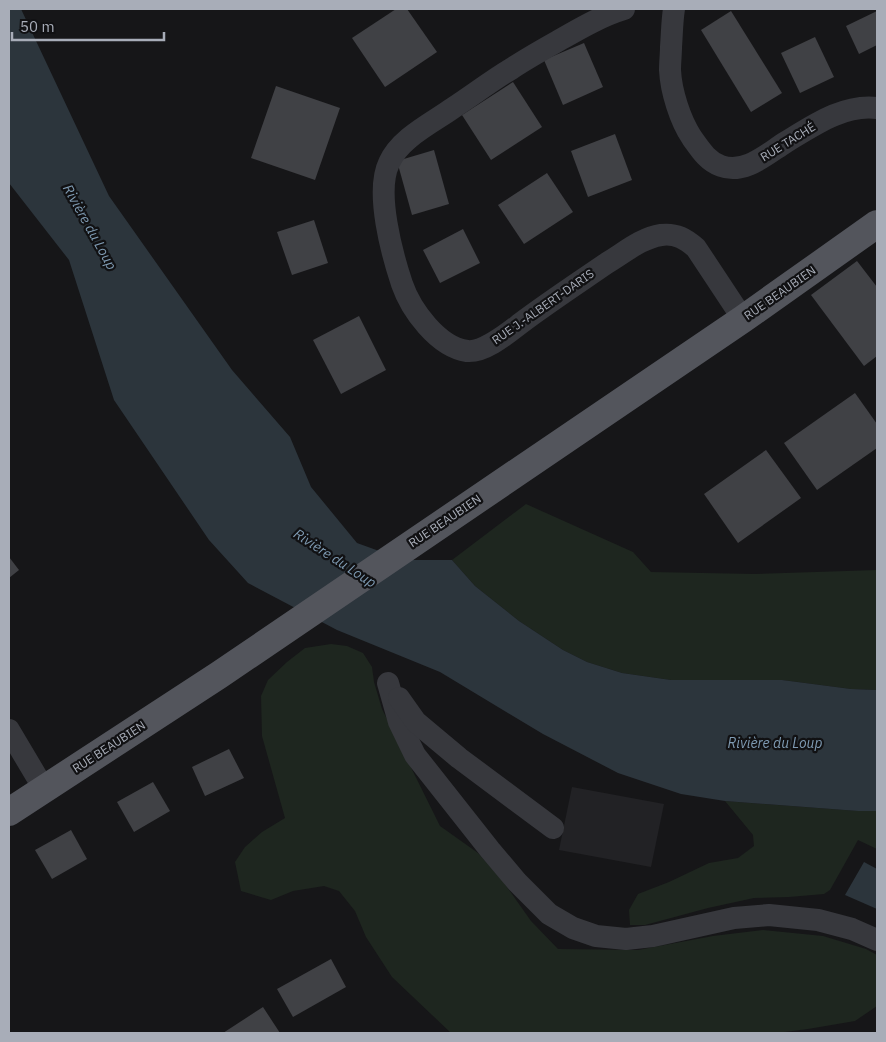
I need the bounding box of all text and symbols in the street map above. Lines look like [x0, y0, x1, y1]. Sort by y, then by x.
scale bar [12, 10, 165, 42]
text: 50 m [20, 17, 55, 36]
street label: RUE TACHÉ [757, 119, 818, 164]
water label: Rivière du Loup [59, 181, 121, 273]
street label: RUE BEAUBIEN [741, 262, 818, 323]
street label: RUE J.-ALBERT-DARIS [489, 266, 597, 348]
street label: RUE BEAUBIEN [406, 491, 484, 550]
water label: Rivière du Loup [290, 525, 380, 591]
street label: RUE BEAUBIEN [69, 717, 148, 776]
water label: Rivière du Loup [727, 734, 823, 752]

